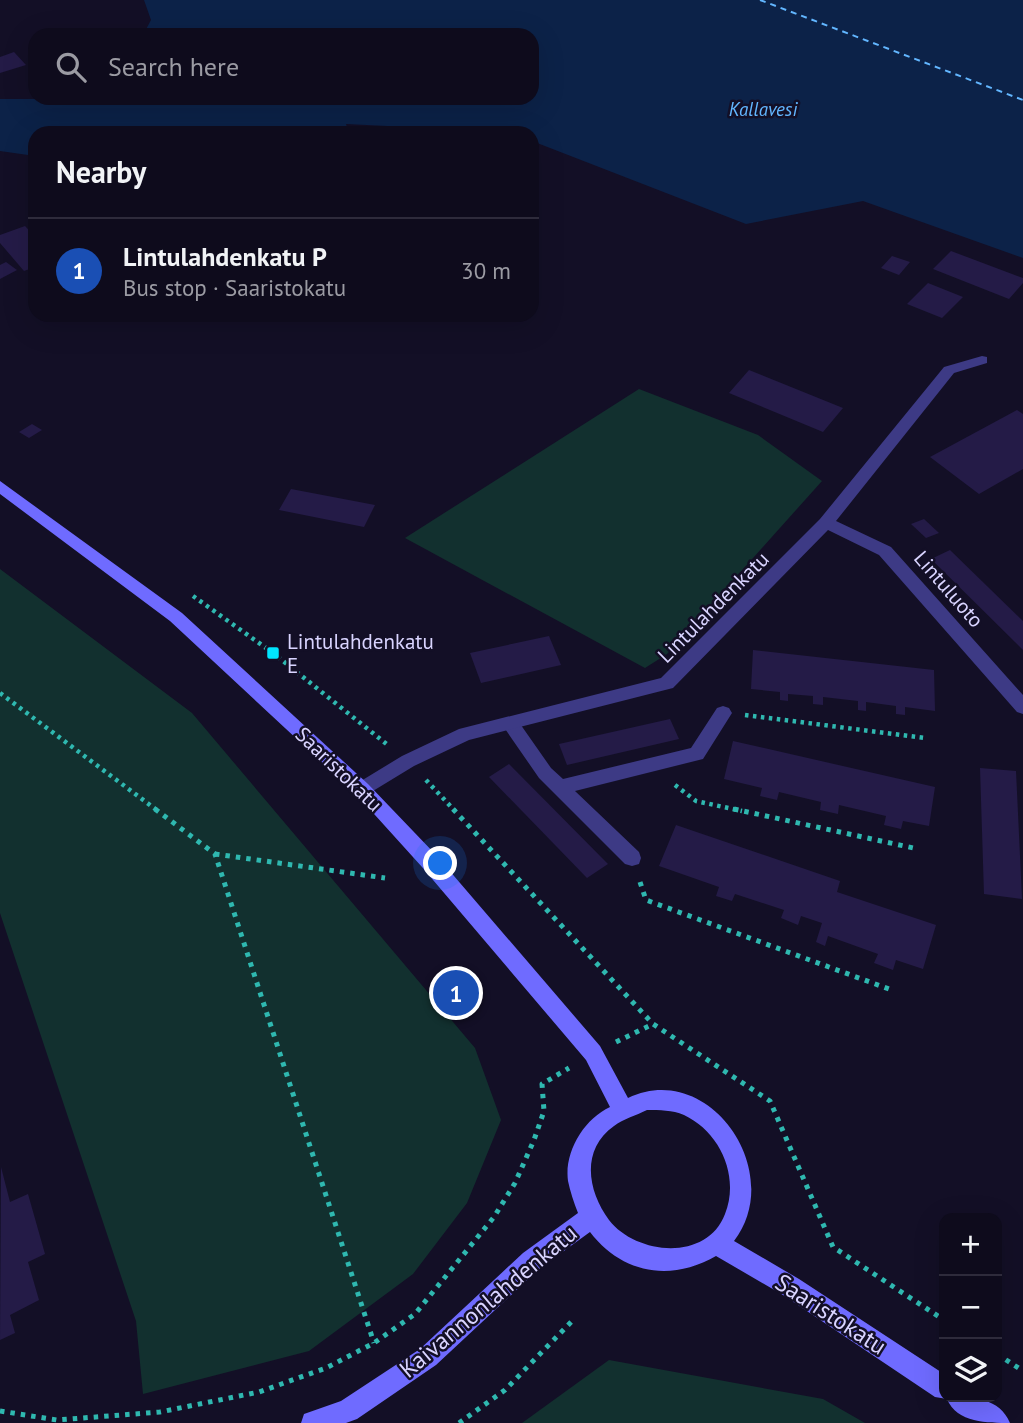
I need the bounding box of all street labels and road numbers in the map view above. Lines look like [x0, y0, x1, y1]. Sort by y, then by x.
street label: Lintuluoto [908, 545, 990, 633]
street label: Lintulahdenkatu [652, 546, 774, 668]
street label: Saaristokatu [290, 721, 388, 817]
street label: Kaivannonlahdenkatu [393, 1218, 583, 1384]
street label: Saaristokatu [770, 1267, 892, 1361]

